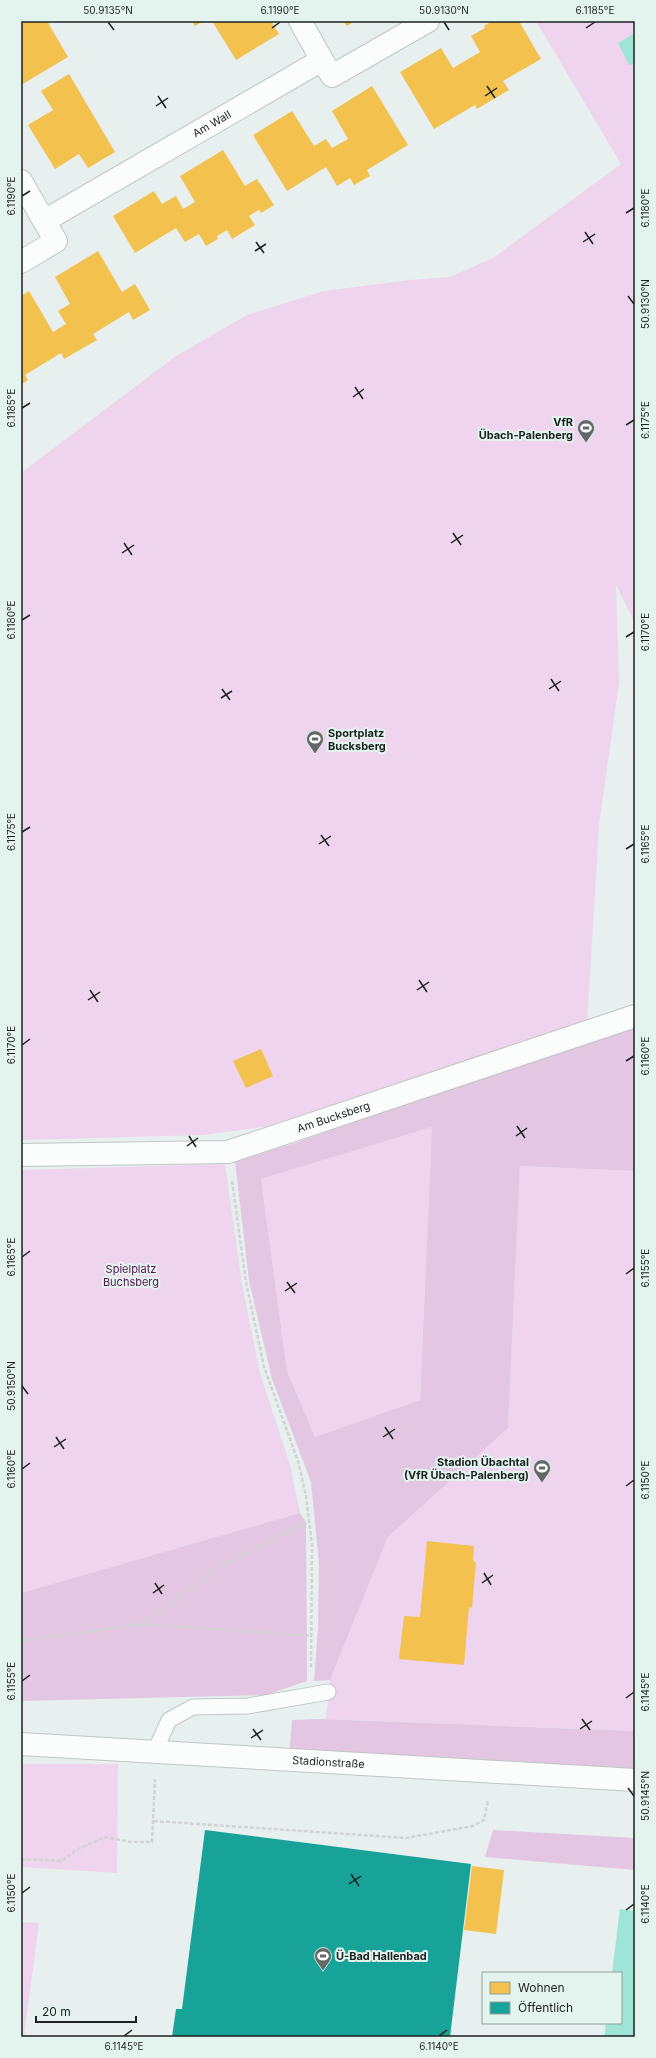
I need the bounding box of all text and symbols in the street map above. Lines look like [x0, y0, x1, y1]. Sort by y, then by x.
text: 50.9135°N [83, 4, 133, 16]
text: 6.1190°E [260, 4, 300, 16]
text: 50.9130°N [419, 4, 469, 16]
text: 6.1185°E [576, 4, 614, 16]
street label: Am Wall [190, 107, 233, 140]
text: 6.1190°E [5, 176, 17, 216]
text: 6.1180°E [639, 188, 651, 228]
text: 50.9130°N [639, 279, 651, 329]
text: 6.1185°E [5, 389, 17, 427]
text: 6.1175°E [639, 401, 651, 439]
place label: VfR Übach-Palenberg [479, 415, 573, 442]
sports icon: VfR Übach-Palenberg [576, 418, 596, 443]
text: 6.1180°E [5, 600, 17, 640]
text: 6.1170°E [639, 613, 651, 651]
place label: Sportplatz Bucksberg [328, 726, 386, 753]
sports icon: Sportplatz Bucksberg [305, 729, 325, 754]
text: 6.1175°E [5, 813, 17, 851]
text: 6.1165°E [639, 825, 651, 863]
text: 6.1170°E [5, 1026, 17, 1064]
text: 6.1160°E [639, 1036, 651, 1076]
street label: Am Bucksberg [295, 1098, 372, 1136]
text: 6.1165°E [5, 1238, 17, 1276]
text: 6.1155°E [639, 1249, 651, 1287]
park label: Spielplatz Buchsberg [103, 1262, 159, 1289]
text: 50.9150°N [5, 1361, 17, 1411]
text: 6.1160°E [5, 1449, 17, 1489]
place label: Stadion Übachtal (VfR Übach-Palenberg) [404, 1455, 529, 1482]
sports icon: Stadion Übachtal (VfR Übach-Palenberg) [532, 1458, 552, 1483]
text: 6.1150°E [639, 1461, 651, 1499]
text: 6.1155°E [5, 1662, 17, 1700]
text: 6.1145°E [639, 1672, 651, 1712]
street label: Stadionstraße [292, 1753, 365, 1771]
text: 50.9145°N [639, 1771, 651, 1821]
text: 6.1150°E [5, 1874, 17, 1912]
text: 6.1140°E [639, 1884, 651, 1924]
sports icon: Ü-Bad Hallenbad [313, 1946, 333, 1971]
place label: Ü-Bad Hallenbad [336, 1949, 427, 1963]
legend [482, 1972, 622, 2024]
text: Wohnen [518, 1980, 565, 1995]
scale bar [36, 1998, 136, 2024]
text: Öffentlich [518, 2000, 573, 2015]
text: 20 m [42, 2004, 71, 2019]
text: 6.1145°E [104, 2040, 144, 2052]
text: 6.1140°E [419, 2040, 459, 2052]

